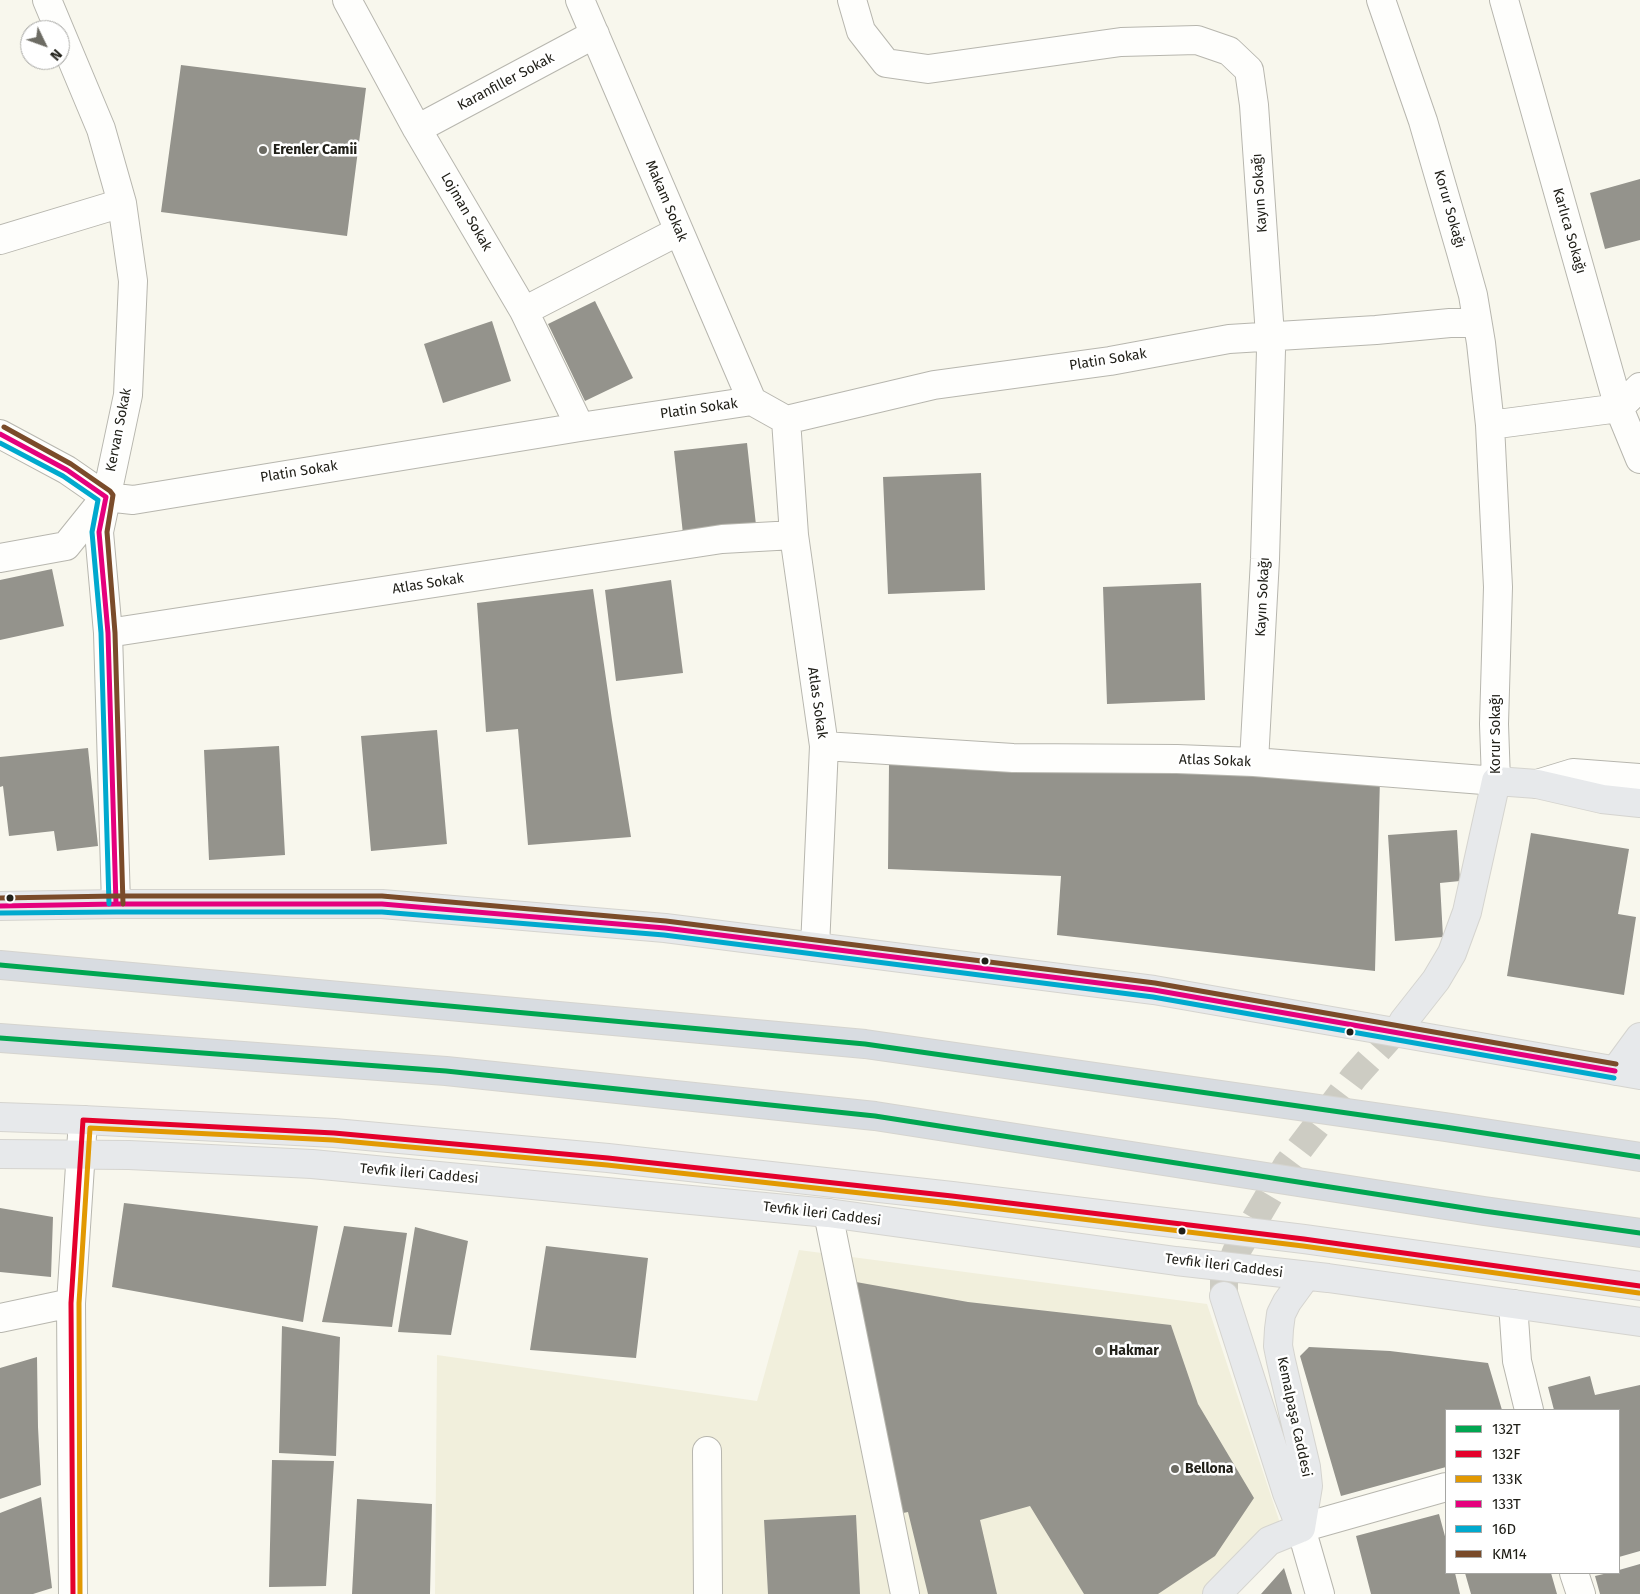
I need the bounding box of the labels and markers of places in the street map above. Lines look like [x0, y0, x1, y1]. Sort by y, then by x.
place label: Erenler Camii [273, 142, 357, 158]
marker: Erenler Camii [257, 144, 269, 156]
unlabelled marker [5, 893, 15, 903]
unlabelled marker [980, 956, 990, 966]
unlabelled marker [1345, 1027, 1355, 1037]
unlabelled marker [1177, 1226, 1187, 1236]
place label: Hakmar [1109, 1343, 1159, 1359]
marker: Hakmar [1093, 1345, 1105, 1357]
place label: Bellona [1185, 1461, 1234, 1477]
marker: Bellona [1169, 1463, 1181, 1475]

